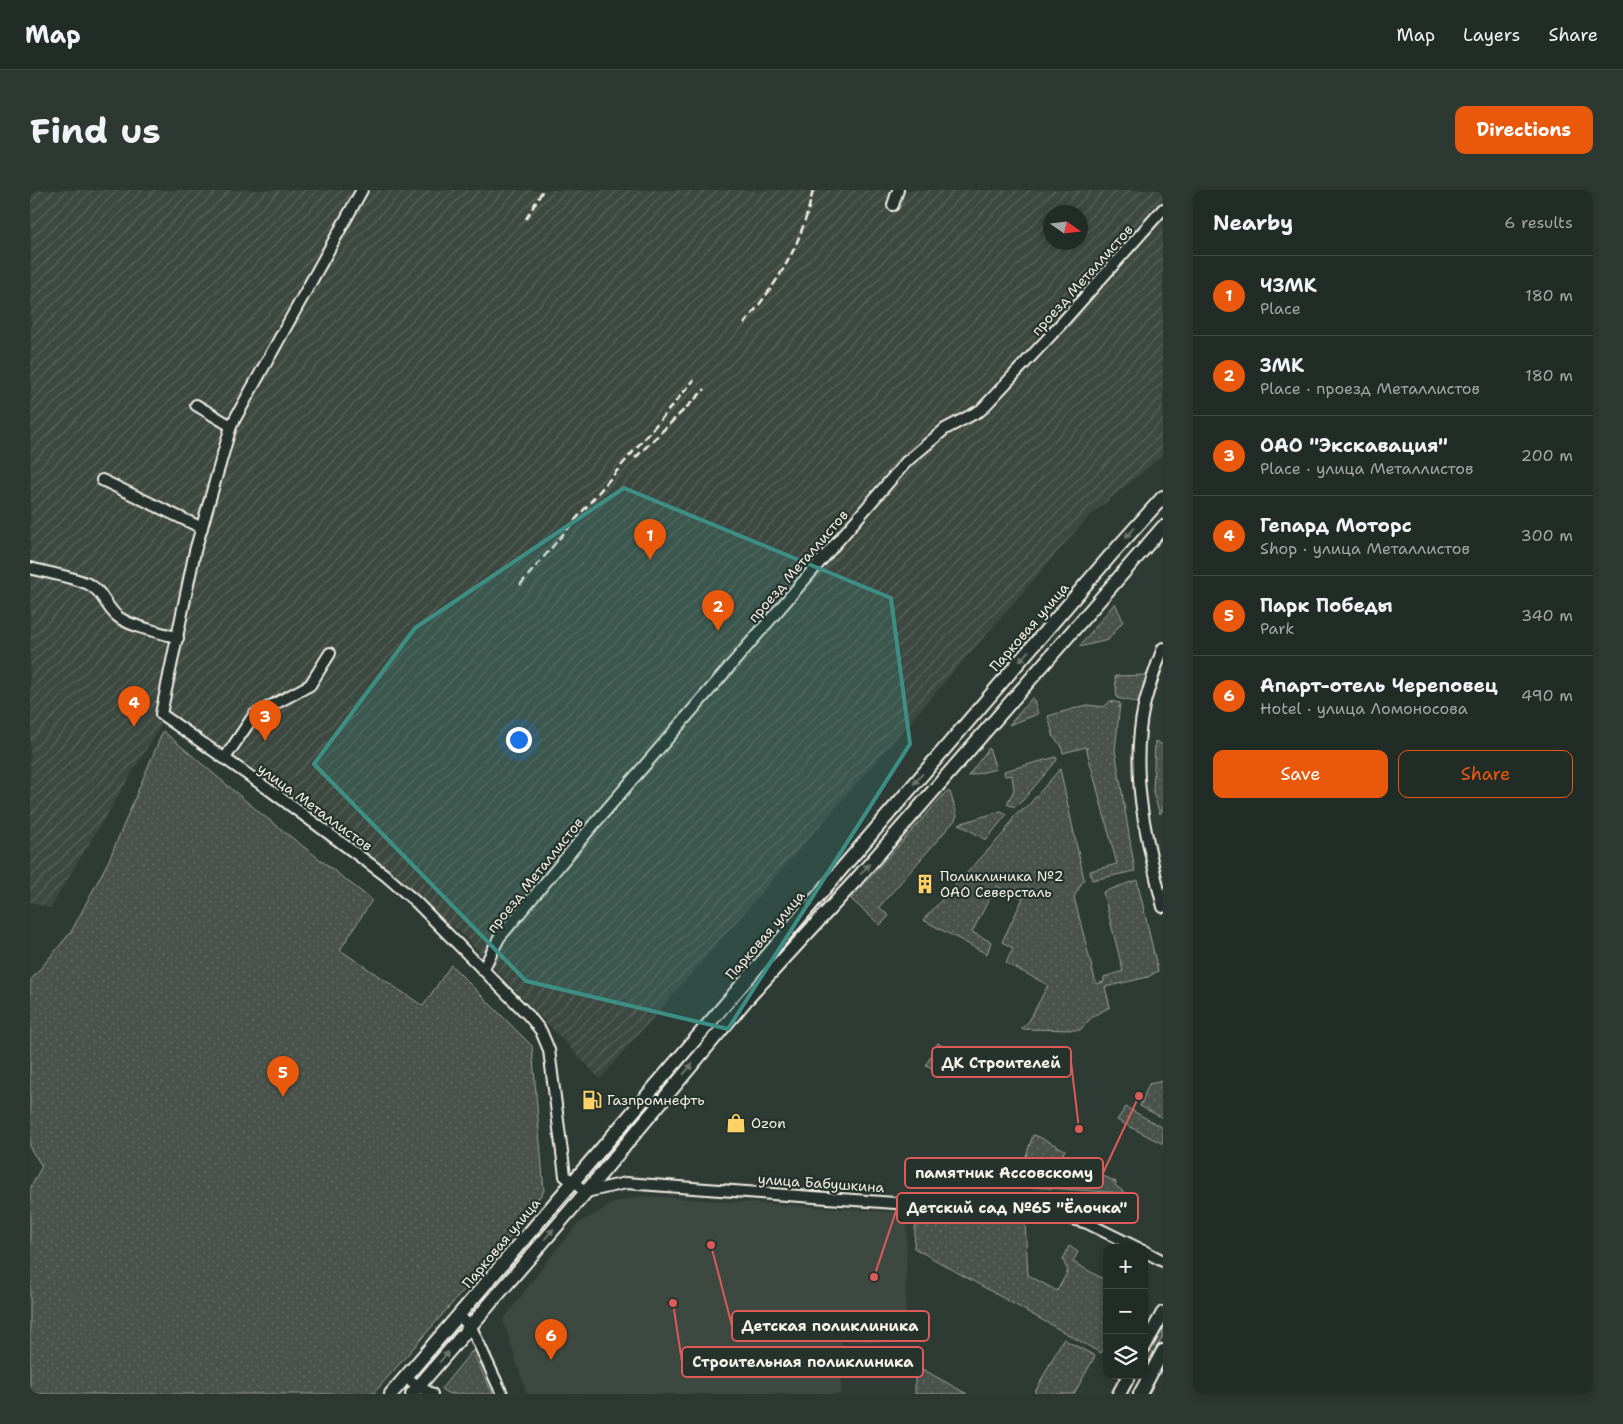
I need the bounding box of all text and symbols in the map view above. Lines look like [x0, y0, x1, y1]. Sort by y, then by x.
text: Map [25, 19, 81, 51]
text: Map [1397, 23, 1435, 47]
text: Layers [1463, 23, 1520, 47]
text: Share [1548, 23, 1598, 47]
button: Directions [1455, 106, 1593, 154]
text: Find us [30, 107, 161, 154]
north arrow [1043, 205, 1088, 250]
text: Nearby [1213, 209, 1293, 237]
text: 6 results [1504, 212, 1573, 233]
street label: проезд Металлистов [1027, 221, 1137, 339]
text: ЧЗМК [1260, 273, 1317, 298]
text: 1 [1225, 285, 1233, 306]
text: 180 m [1525, 285, 1573, 306]
text: Place [1260, 298, 1301, 319]
text: ЗМК [1260, 353, 1304, 378]
text: 2 [1223, 365, 1235, 386]
text: 180 m [1525, 365, 1573, 386]
text: Place · проезд Металлистов [1260, 378, 1480, 399]
text: ОАО "Экскавация" [1260, 433, 1448, 458]
text: 3 [1223, 445, 1235, 466]
text: 200 m [1521, 445, 1573, 466]
text: Place · улица Металлистов [1260, 458, 1473, 479]
street label: проезд Металлистов [744, 506, 852, 626]
text: Гепард Моторс [1260, 513, 1412, 538]
pin: 1 [634, 519, 666, 560]
text: 4 [1223, 525, 1235, 546]
text: 300 m [1521, 525, 1573, 546]
one-way arrow [1125, 526, 1136, 539]
text: Shop · улица Металлистов [1260, 538, 1470, 559]
street label: Парковая улица [985, 579, 1073, 675]
pin: 2 [702, 590, 734, 631]
text: Парк Победы [1260, 593, 1393, 618]
text: 5 [1224, 605, 1234, 626]
text: 340 m [1521, 605, 1573, 626]
text: Park [1260, 618, 1294, 639]
one-way arrow [1018, 649, 1030, 661]
text: Апарт-отель Череповец [1260, 673, 1498, 698]
text: 6 [1223, 685, 1235, 706]
text: 490 m [1521, 685, 1573, 706]
pin: 4 [118, 686, 150, 727]
text: Hotel · улица Ломоносова [1260, 698, 1468, 719]
pin: 3 [249, 700, 281, 741]
your location [506, 727, 532, 753]
button: Save [1213, 750, 1388, 798]
button: Share [1398, 750, 1573, 798]
street label: улица Металлистов [254, 759, 376, 855]
one-way arrow [912, 773, 924, 785]
street label: проезд Металлистов [483, 814, 587, 936]
one-way arrow [859, 863, 871, 875]
place label: Поликлиника №2 ОАО Северсталь [940, 867, 1064, 901]
building icon: Поликлиника №2 ОАО Северсталь [914, 873, 936, 895]
street label: Парковая улица [721, 887, 809, 983]
one-way arrow [807, 896, 818, 909]
callout: ДК Строителей [932, 1047, 1071, 1077]
text: ДК Строителей [941, 1053, 1061, 1073]
pin: 5 [267, 1056, 299, 1097]
one-way arrow [682, 1063, 693, 1076]
fuel station icon: Газпромнефть [581, 1089, 603, 1111]
place label: Газпромнефть [607, 1091, 705, 1109]
shop icon: Ozon [725, 1112, 747, 1134]
place label: Ozon [751, 1114, 786, 1132]
callout: памятник Ассовскому [905, 1158, 1103, 1188]
text: памятник Ассовскому [915, 1163, 1093, 1183]
street label: улица Бабушкина [757, 1170, 885, 1196]
callout: Детский сад №65 "Ёлочка" [897, 1193, 1138, 1223]
street label: Парковая улица [458, 1194, 544, 1292]
text: Детский сад №65 "Ёлочка" [907, 1198, 1128, 1218]
one-way arrow [544, 1227, 555, 1240]
map controls [1103, 1244, 1148, 1379]
button: + [1103, 1244, 1148, 1289]
button: − [1103, 1289, 1148, 1334]
callout: Детская поликлиника [732, 1311, 929, 1341]
text: Детская поликлиника [741, 1316, 919, 1336]
pin: 6 [535, 1319, 567, 1360]
button: layers [1103, 1334, 1148, 1379]
callout: Строительная поликлиника [682, 1347, 923, 1377]
one-way arrow [438, 1352, 450, 1364]
text: Строительная поликлиника [692, 1352, 914, 1372]

